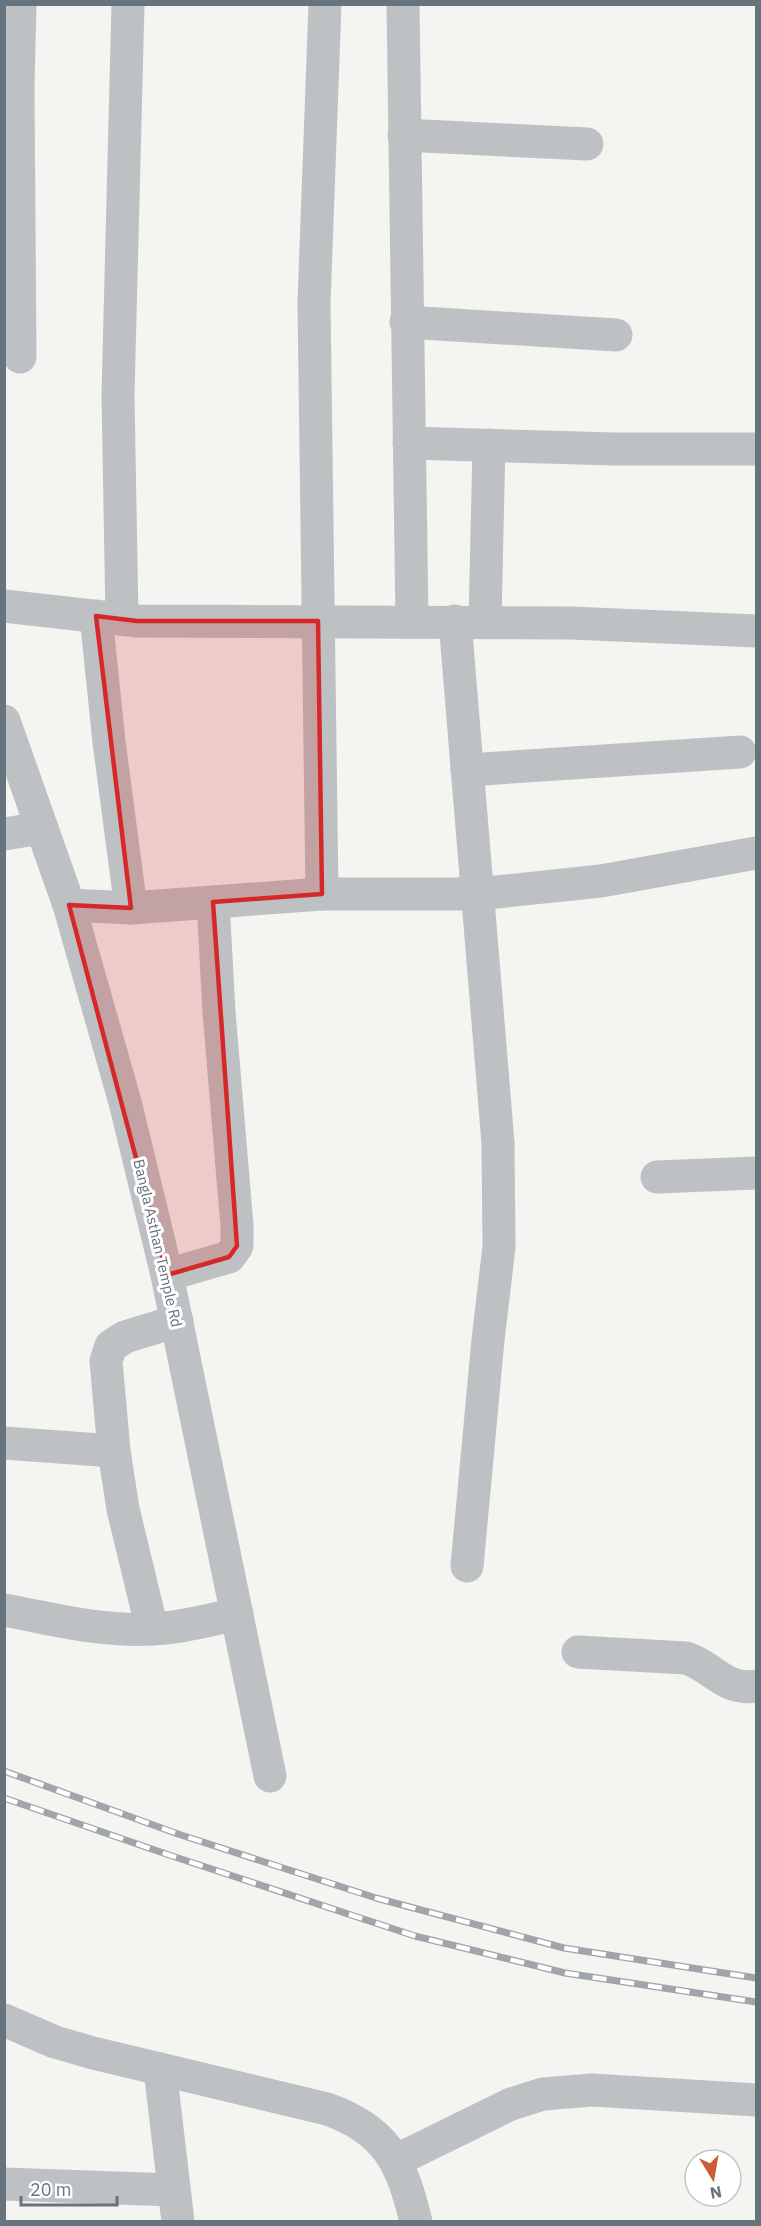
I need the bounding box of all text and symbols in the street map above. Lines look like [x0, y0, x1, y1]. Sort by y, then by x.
street label: Bangla Asthan Temple Rd [129, 1157, 187, 1329]
north arrow [683, 2148, 743, 2208]
scale bar [21, 2169, 117, 2207]
text: 20 m [30, 2178, 72, 2201]
text: N [708, 2182, 723, 2204]

